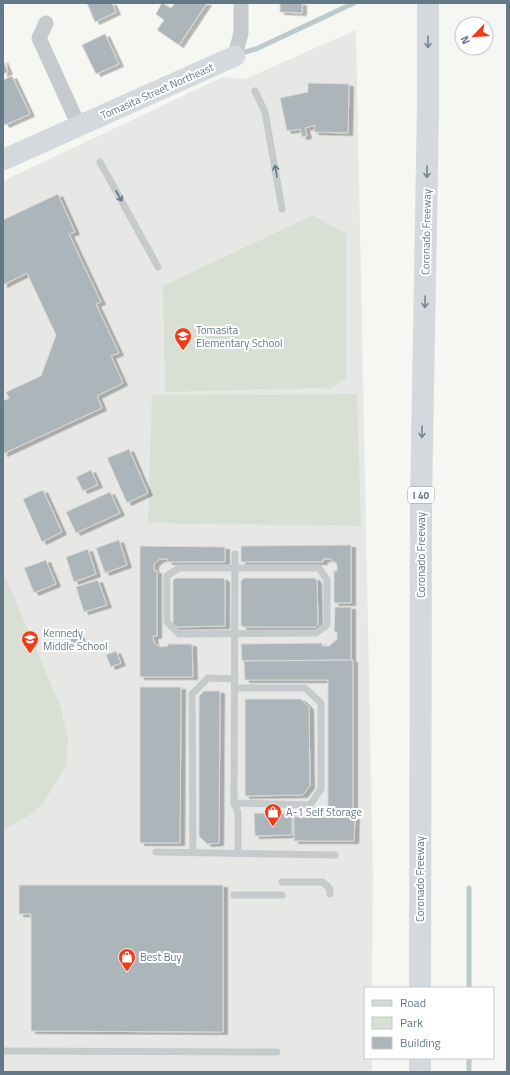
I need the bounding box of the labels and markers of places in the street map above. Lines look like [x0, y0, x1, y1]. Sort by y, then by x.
place label: Tomasita Elementary School [196, 322, 283, 351]
school or university icon: Tomasita Elementary School [173, 326, 193, 351]
place label: Kennedy Middle School [43, 625, 108, 654]
school or university icon: Kennedy Middle School [20, 629, 40, 654]
shop icon: A-1 Self Storage [263, 802, 283, 827]
place label: A-1 Self Storage [286, 804, 362, 820]
shop icon: Best Buy [117, 947, 137, 972]
place label: Best Buy [140, 949, 182, 965]

